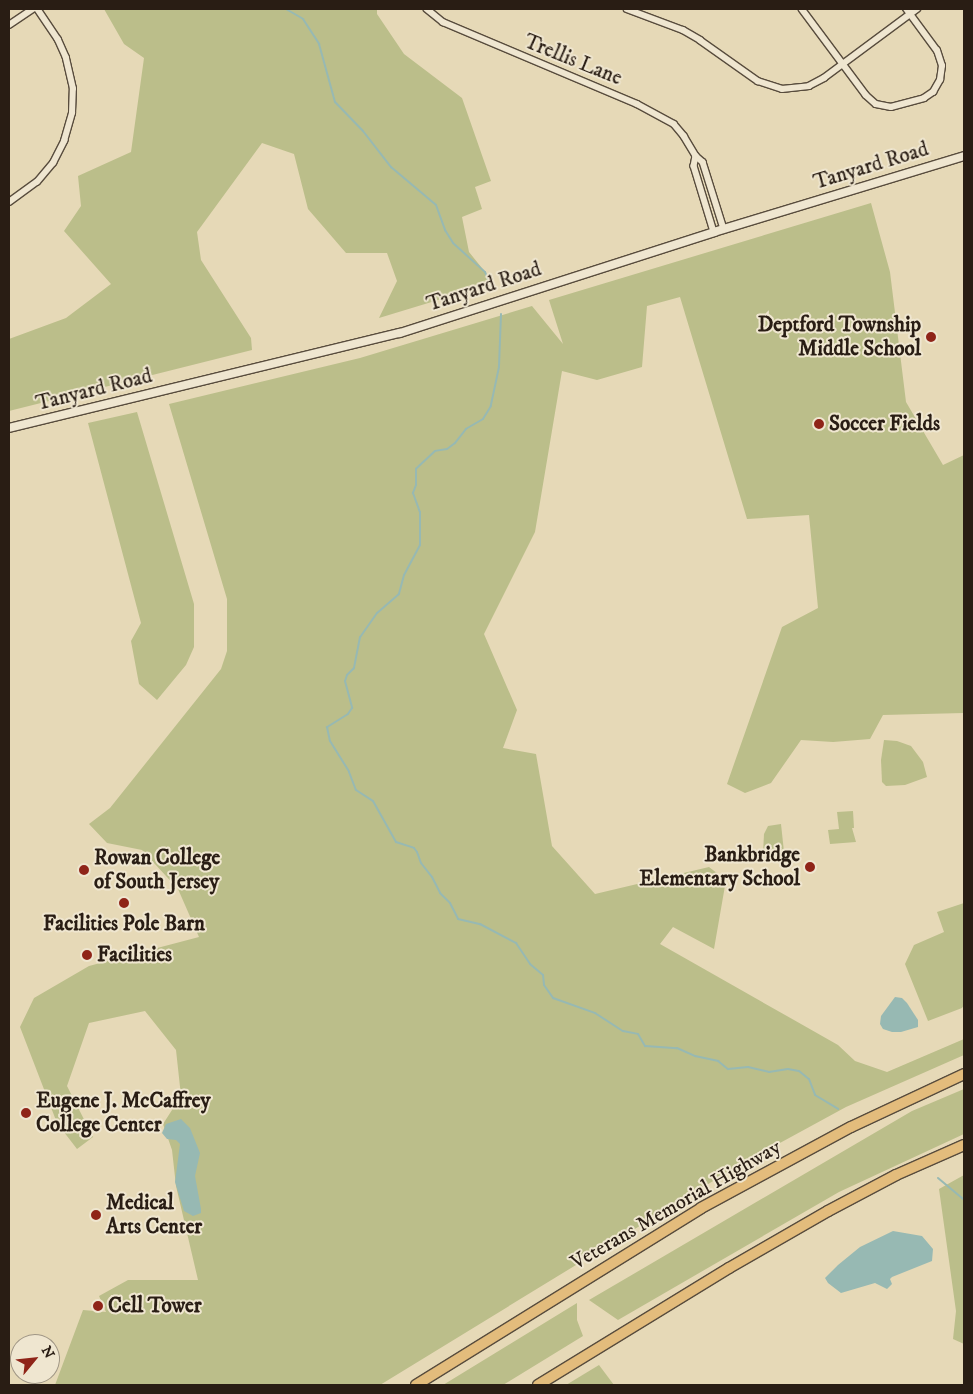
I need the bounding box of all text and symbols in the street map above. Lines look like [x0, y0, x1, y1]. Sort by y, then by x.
street label: Trellis Lane [520, 29, 626, 91]
street label: Tanyard Road [810, 137, 932, 195]
street label: Tanyard Road [424, 257, 544, 317]
place label: Deptford Township Middle School [758, 312, 921, 362]
marker: Deptford Township Middle School [925, 331, 937, 343]
street label: Tanyard Road [33, 363, 155, 417]
place label: Soccer Fields [829, 411, 940, 437]
marker: Soccer Fields [813, 418, 825, 430]
place label: Bankbridge Elementary School [639, 842, 800, 892]
place label: Rowan College of South Jersey [94, 845, 220, 895]
marker: Bankbridge Elementary School [804, 861, 816, 873]
marker: Rowan College of South Jersey [78, 864, 90, 876]
marker: Facilities Pole Barn [118, 897, 130, 909]
place label: Facilities Pole Barn [43, 911, 205, 937]
place label: Facilities [97, 942, 172, 968]
marker: Facilities [81, 949, 93, 961]
place label: Eugene J. McCaffrey College Center [36, 1088, 210, 1138]
marker: Eugene J. McCaffrey College Center [20, 1107, 32, 1119]
street label: Veterans Memorial Highway [567, 1135, 785, 1275]
place label: Medical Arts Center [106, 1190, 202, 1240]
marker: Medical Arts Center [90, 1209, 102, 1221]
place label: Cell Tower [108, 1293, 202, 1319]
marker: Cell Tower [92, 1300, 104, 1312]
north arrow [10, 1334, 60, 1384]
text: N [37, 1343, 58, 1362]

